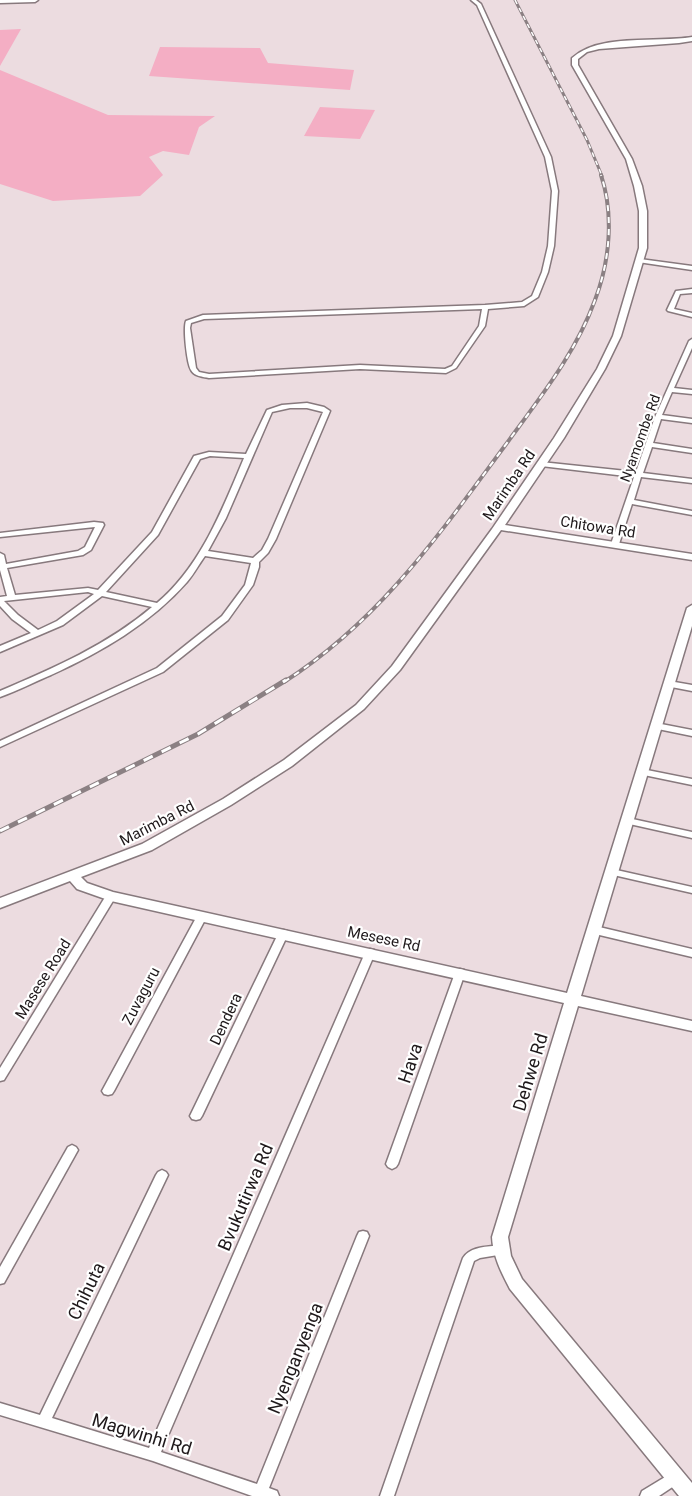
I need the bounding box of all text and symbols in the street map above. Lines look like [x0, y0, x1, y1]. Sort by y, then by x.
street label: Nyamombe Rd [617, 392, 663, 484]
street label: Marimba Rd [479, 446, 539, 524]
street label: Chitowa Rd [559, 512, 637, 542]
street label: Marimba Rd [117, 797, 197, 849]
street label: Mesese Rd [346, 923, 422, 955]
street label: Masese Road [11, 936, 75, 1022]
street label: Zuvaguru [118, 964, 164, 1028]
street label: Dendera [206, 990, 246, 1048]
street label: Dehwe Rd [508, 1031, 552, 1113]
street label: Hava [393, 1040, 427, 1086]
street label: Bvukutirwa Rd [213, 1140, 277, 1254]
street label: Chihuta [63, 1259, 109, 1323]
street label: Nyenganyenga [263, 1299, 327, 1417]
street label: Magwinhi Rd [89, 1409, 195, 1459]

